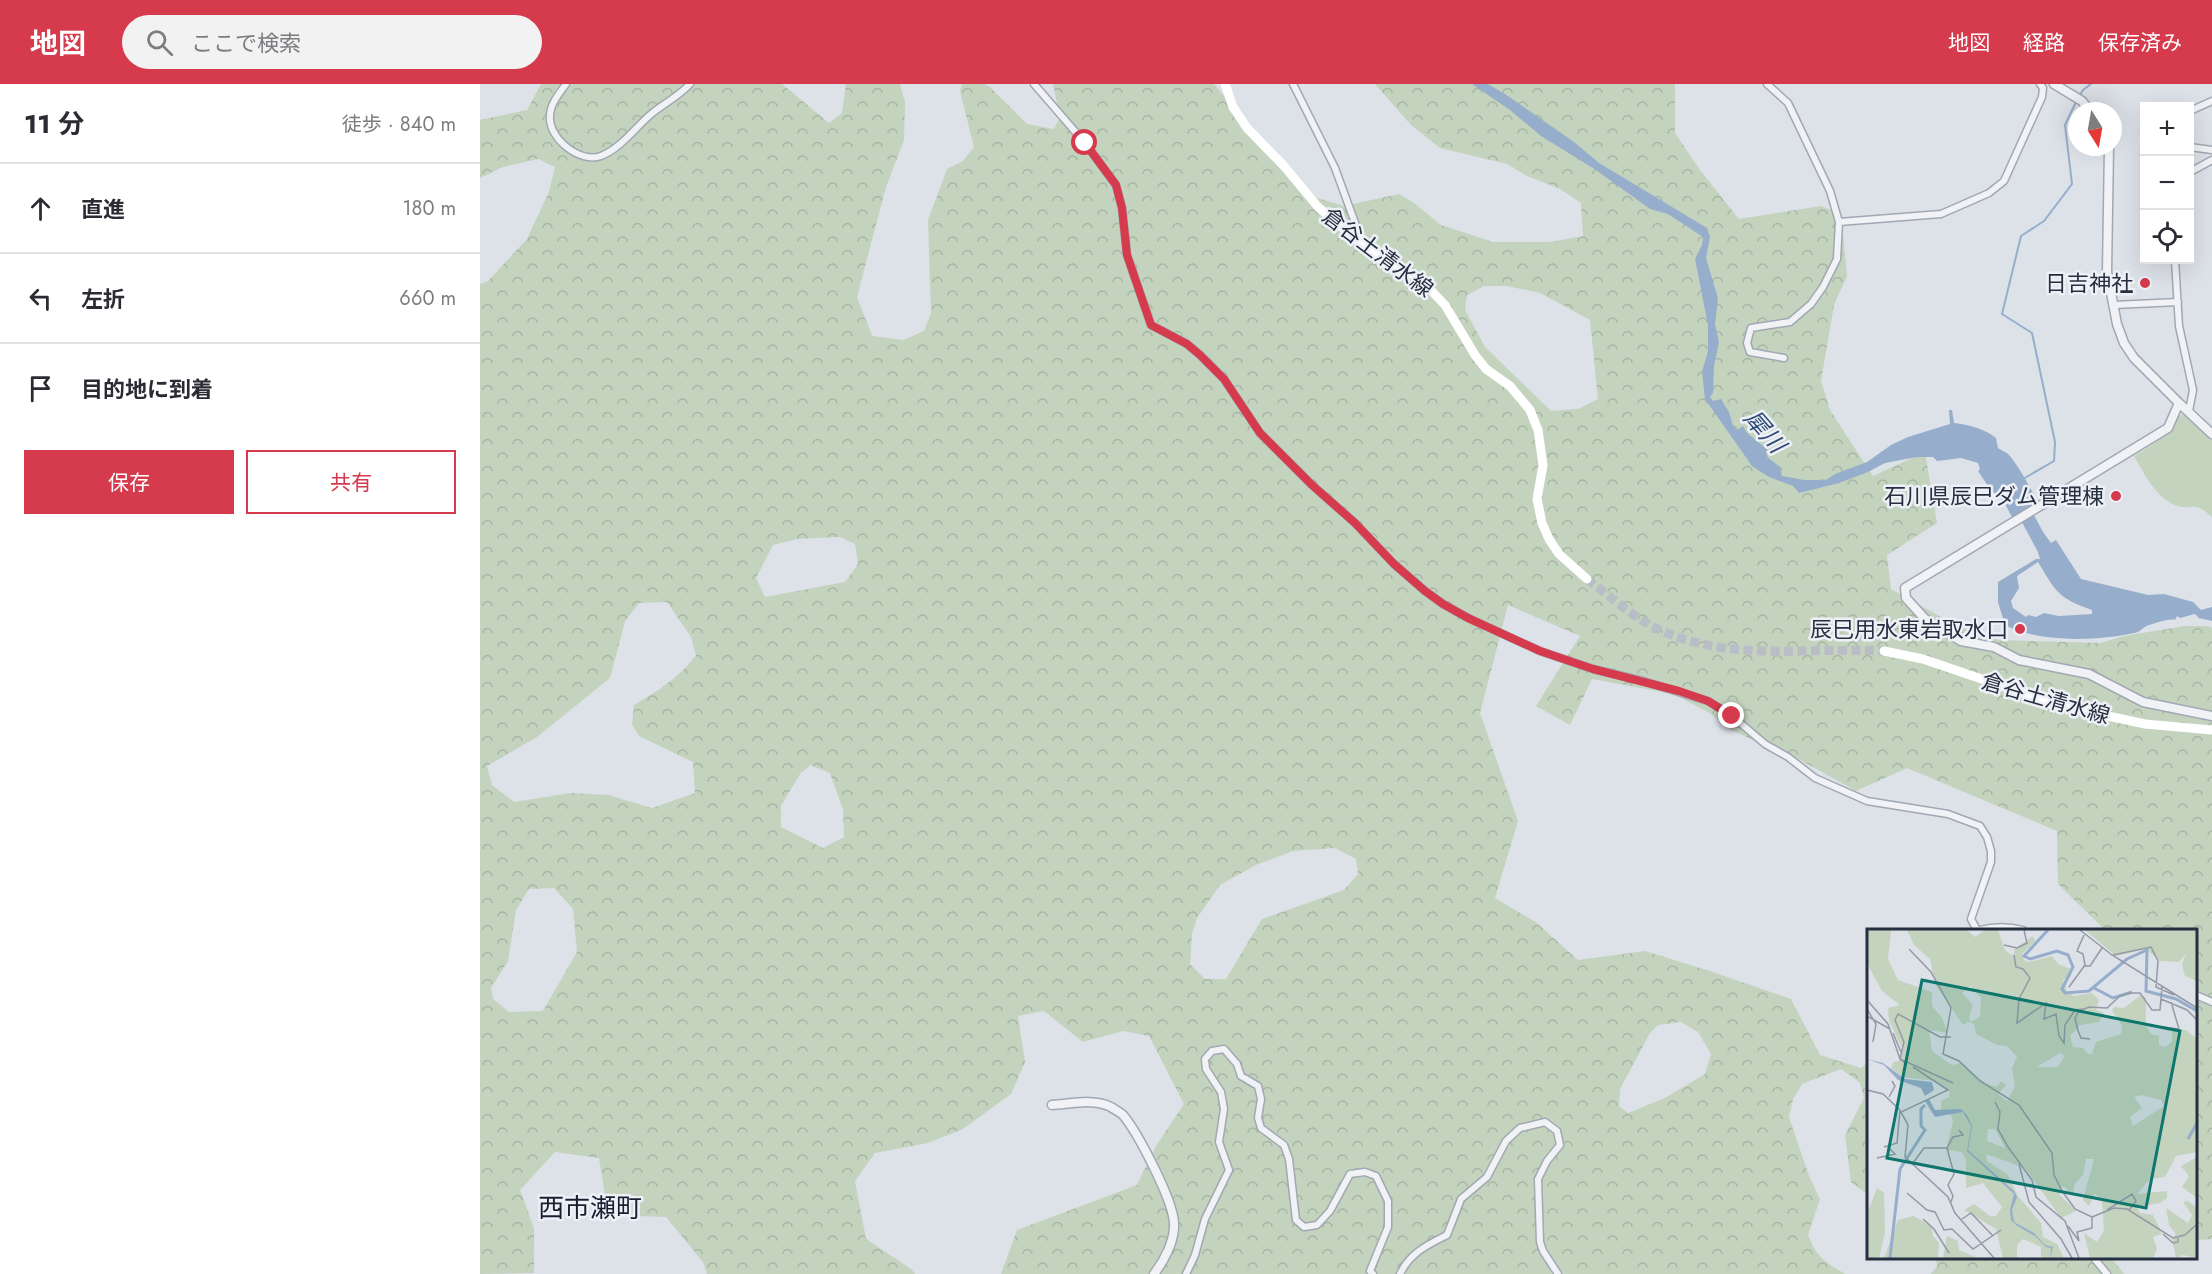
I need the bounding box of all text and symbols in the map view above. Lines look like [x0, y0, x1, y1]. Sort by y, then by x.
search box [122, 15, 542, 69]
text: 地図 [30, 23, 86, 64]
icon: search [143, 26, 176, 59]
text: ここで検索 [191, 27, 301, 59]
text: 地図 [1948, 28, 1990, 58]
text: 経路 [2023, 28, 2065, 58]
text: 保存済み [2098, 28, 2182, 58]
north arrow [2068, 102, 2122, 156]
map controls [2140, 102, 2194, 264]
button: + [2140, 102, 2194, 156]
text: 11 分 [24, 105, 84, 143]
text: 徒歩 · 840 m [342, 110, 456, 139]
route start [1071, 129, 1097, 155]
button: − [2140, 156, 2194, 210]
icon: ahead [24, 192, 57, 225]
text: 直進 [81, 193, 125, 225]
text: 180 m [402, 194, 456, 223]
street label: 倉谷土清水線 [1316, 199, 1440, 305]
button: locate [2140, 210, 2194, 264]
place label: 日吉神社 [2045, 267, 2133, 299]
marker: 日吉神社 [2138, 276, 2152, 290]
icon: left [24, 282, 57, 315]
text: 左折 [81, 283, 125, 315]
text: 660 m [399, 284, 456, 313]
icon: arrive [24, 372, 57, 405]
text: 目的地に到着 [81, 373, 213, 405]
water label: 犀川 [1736, 401, 1796, 463]
button: 保存 [24, 450, 234, 514]
button: 共有 [246, 450, 456, 514]
place label: 石川県辰巳ダム管理棟 [1884, 480, 2104, 512]
marker: 石川県辰巳ダム管理棟 [2109, 489, 2123, 503]
place label: 辰巳用水東岩取水口 [1810, 613, 2008, 645]
marker: 辰巳用水東岩取水口 [2013, 622, 2027, 636]
street label: 倉谷土清水線 [1978, 664, 2114, 732]
route end [1718, 702, 1744, 728]
inset map [1867, 929, 2197, 1259]
district label: 西市瀬町 [538, 1189, 642, 1227]

